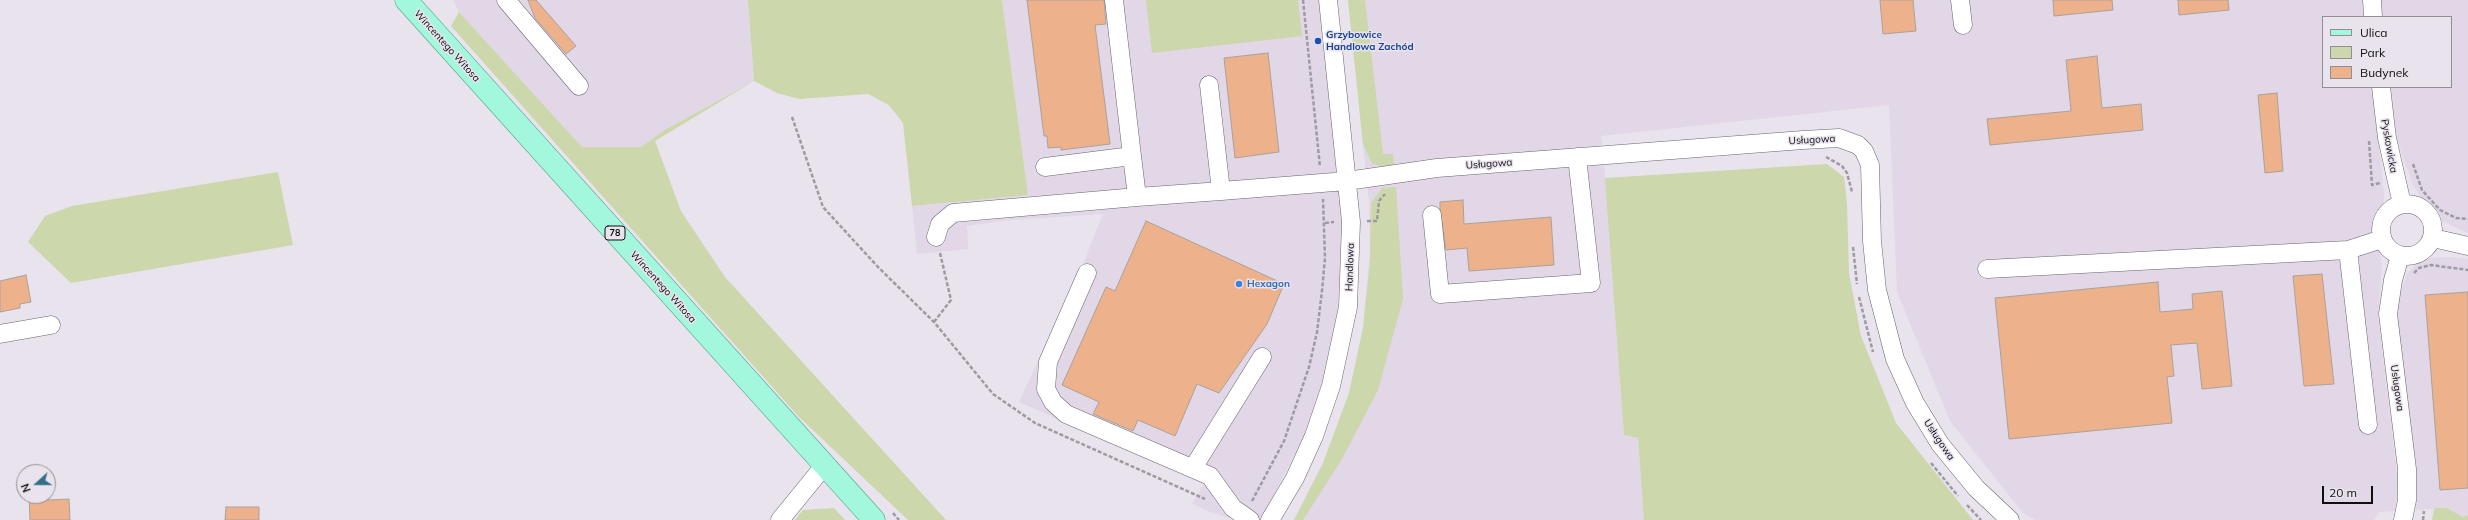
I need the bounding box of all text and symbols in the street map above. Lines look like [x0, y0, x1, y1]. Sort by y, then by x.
street label: Wincentego Witosa [412, 8, 482, 84]
legend [2322, 16, 2452, 88]
text: Ulica [2360, 25, 2388, 40]
place label: Grzybowice Handlowa Zachód [1326, 29, 1414, 52]
marker: Grzybowice Handlowa Zachód [1313, 36, 1323, 46]
text: Park [2360, 45, 2385, 60]
text: Budynek [2360, 65, 2408, 80]
street label: Pyskowicka [2378, 118, 2400, 174]
street label: Usługowa [1788, 133, 1836, 147]
street label: Usługowa [1465, 156, 1513, 172]
road number: 78 [605, 226, 625, 240]
street label: Handlowa [1343, 243, 1357, 291]
street label: Wincentego Witosa [628, 249, 698, 325]
place label: Hexagon [1247, 278, 1290, 290]
marker: Hexagon [1234, 279, 1244, 289]
street label: Usługowa [2388, 364, 2406, 412]
street label: Usługowa [1921, 417, 1957, 463]
north arrow [16, 464, 56, 504]
scale bar [2324, 478, 2375, 504]
text: N [18, 482, 34, 494]
text: 20 m [2329, 485, 2357, 500]

